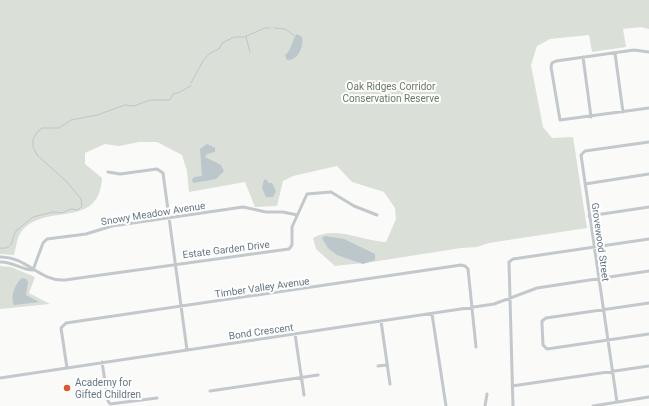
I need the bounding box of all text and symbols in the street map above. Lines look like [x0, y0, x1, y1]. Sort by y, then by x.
park label: Oak Ridges Corridor Conservation Reserve [343, 81, 439, 104]
street label: Snowy Meadow Avenue [100, 200, 206, 227]
street label: Grovewood Street [590, 202, 611, 282]
street label: Estate Garden Drive [182, 239, 270, 260]
street label: Timber Valley Avenue [214, 275, 310, 300]
street label: Bond Crescent [228, 322, 294, 341]
place label: Academy for Gifted Children [75, 377, 141, 400]
marker: Academy for Gifted Children [62, 383, 72, 393]

